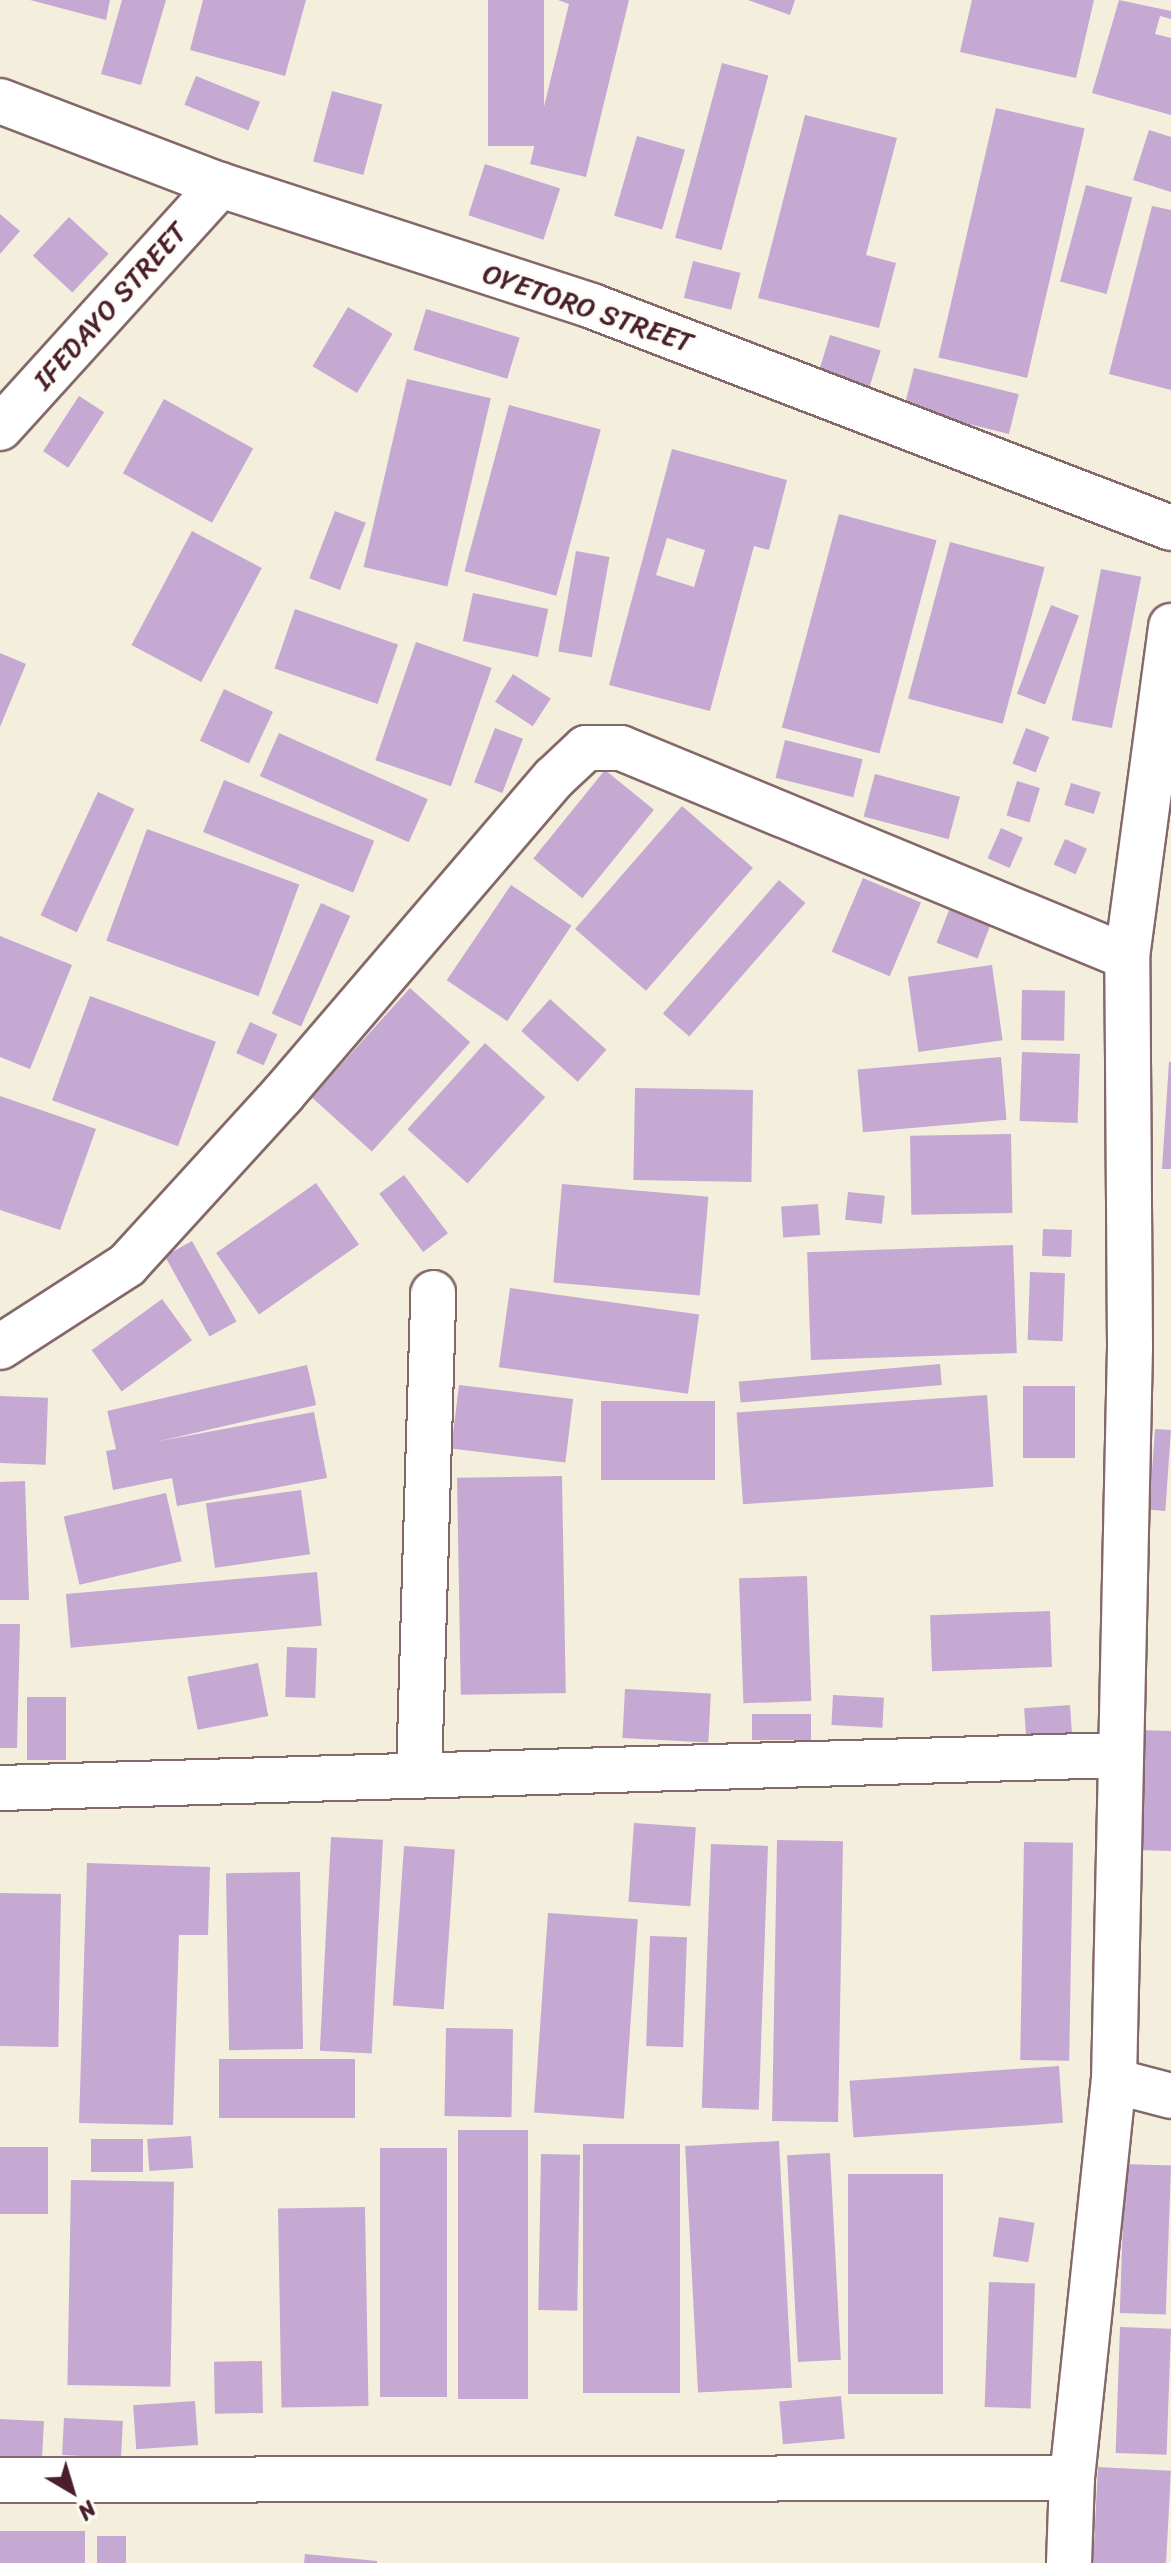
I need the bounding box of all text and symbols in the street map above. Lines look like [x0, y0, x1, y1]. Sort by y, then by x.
street label: IFEDAYO STREET [26, 215, 194, 397]
street label: OYETORO STREET [478, 256, 698, 360]
north arrow [32, 2451, 112, 2531]
text: N [69, 2490, 105, 2530]

